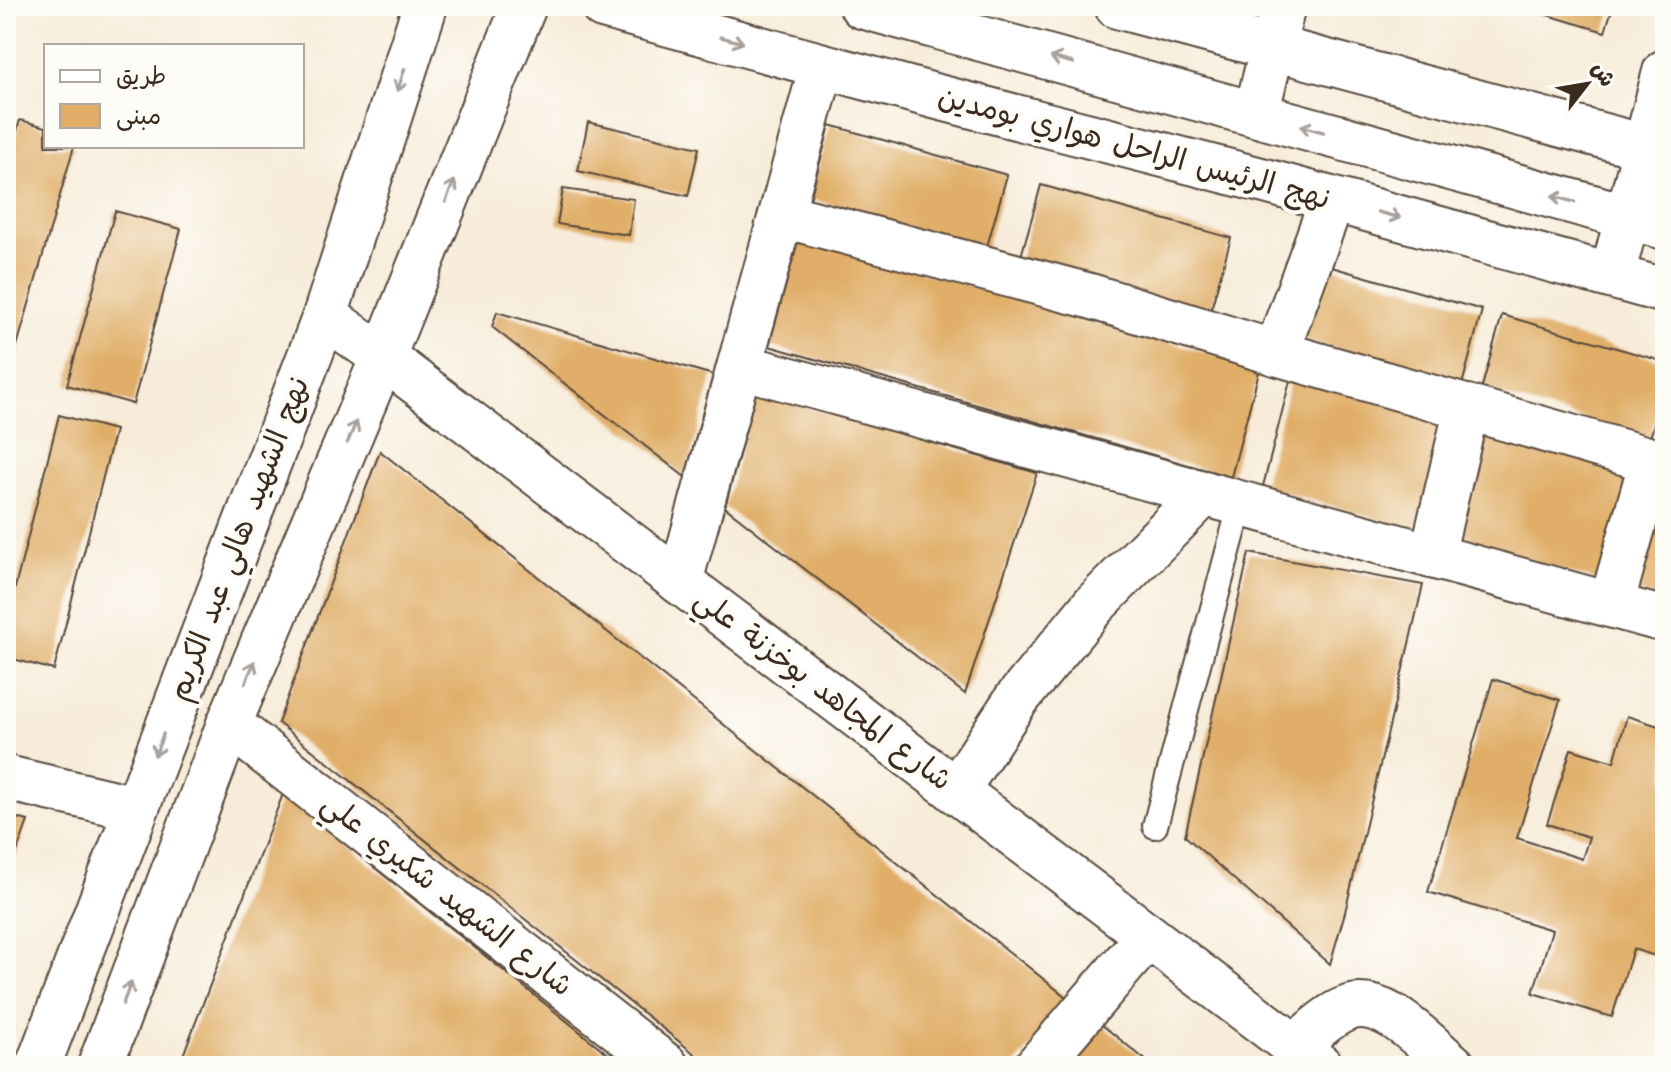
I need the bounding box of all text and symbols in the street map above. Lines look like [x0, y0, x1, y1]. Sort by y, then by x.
one-way arrow [719, 34, 745, 49]
legend [44, 44, 304, 148]
north arrow [1547, 44, 1627, 124]
one-way arrow [1049, 52, 1075, 67]
text: ش [1583, 56, 1622, 93]
text: طريق [116, 60, 166, 94]
one-way arrow [393, 68, 408, 93]
street label: نهج الرئيس الراحل هواري بومدين [933, 75, 1335, 221]
text: مبنى [116, 100, 161, 134]
one-way arrow [1300, 121, 1326, 136]
one-way arrow [443, 179, 458, 204]
one-way arrow [1550, 190, 1576, 205]
one-way arrow [1376, 209, 1402, 224]
street label: نهج الشهيد هالي عبد الكريم [158, 371, 324, 708]
one-way arrow [345, 420, 360, 445]
street label: شارع المجاهد بوخزنة علي [683, 579, 961, 804]
one-way arrow [244, 660, 259, 685]
one-way arrow [151, 732, 165, 757]
street label: شارع الشهيد شكيري علي [310, 783, 582, 1010]
one-way arrow [121, 981, 136, 1006]

